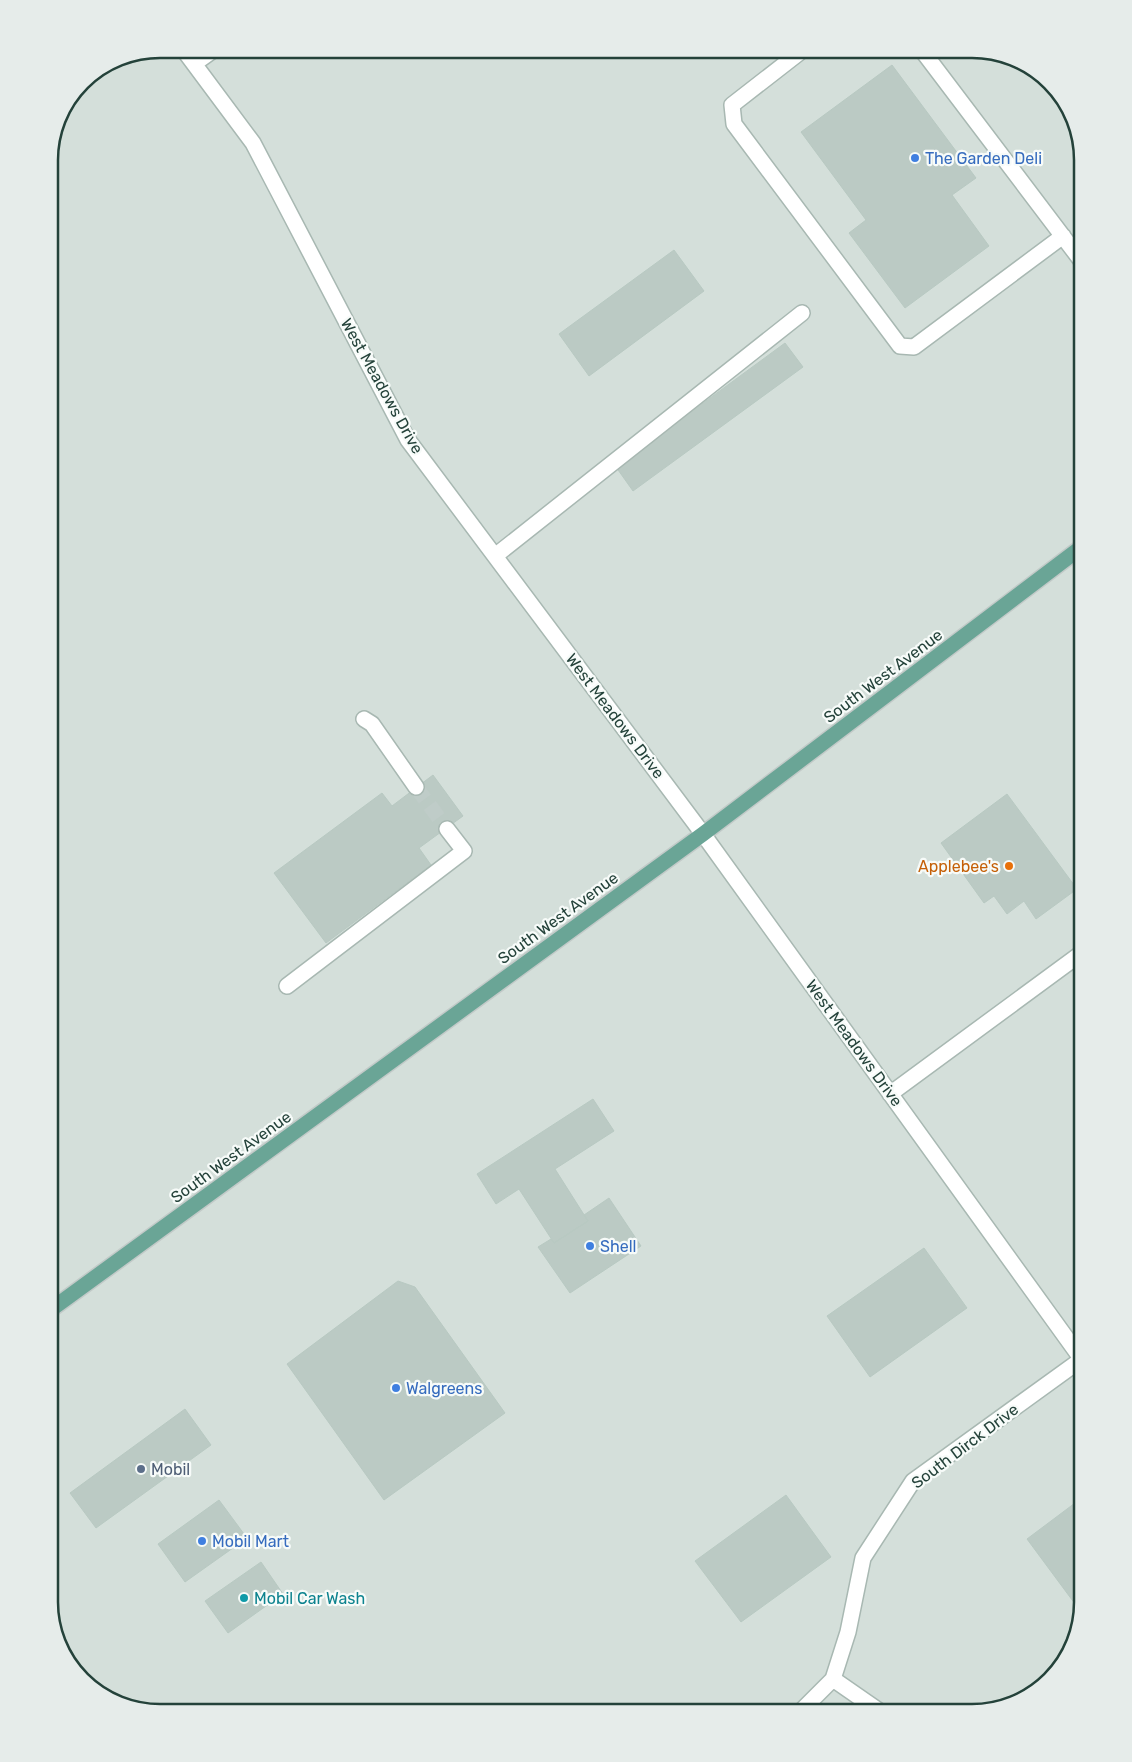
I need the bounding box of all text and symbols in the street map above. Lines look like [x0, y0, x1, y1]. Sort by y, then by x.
place label: The Garden Deli [925, 149, 1042, 168]
marker: The Garden Deli [909, 152, 921, 164]
street label: West Meadows Drive [337, 315, 427, 457]
street label: South West Avenue [820, 625, 946, 727]
street label: West Meadows Drive [562, 650, 668, 782]
place label: Applebee's [918, 857, 999, 876]
marker: Applebee's [1003, 860, 1015, 872]
street label: South West Avenue [494, 868, 622, 968]
street label: West Meadows Drive [802, 976, 906, 1110]
street label: South West Avenue [167, 1107, 295, 1207]
place label: Shell [600, 1237, 636, 1256]
marker: Shell [584, 1240, 596, 1252]
place label: Walgreens [406, 1379, 482, 1398]
marker: Walgreens [390, 1382, 402, 1394]
street label: South Dirck Drive [908, 1400, 1022, 1492]
place label: Mobil [151, 1460, 190, 1479]
marker: Mobil [135, 1463, 147, 1475]
place label: Mobil Mart [212, 1532, 289, 1551]
marker: Mobil Mart [196, 1535, 208, 1547]
place label: Mobil Car Wash [254, 1589, 365, 1608]
marker: Mobil Car Wash [238, 1592, 250, 1604]

